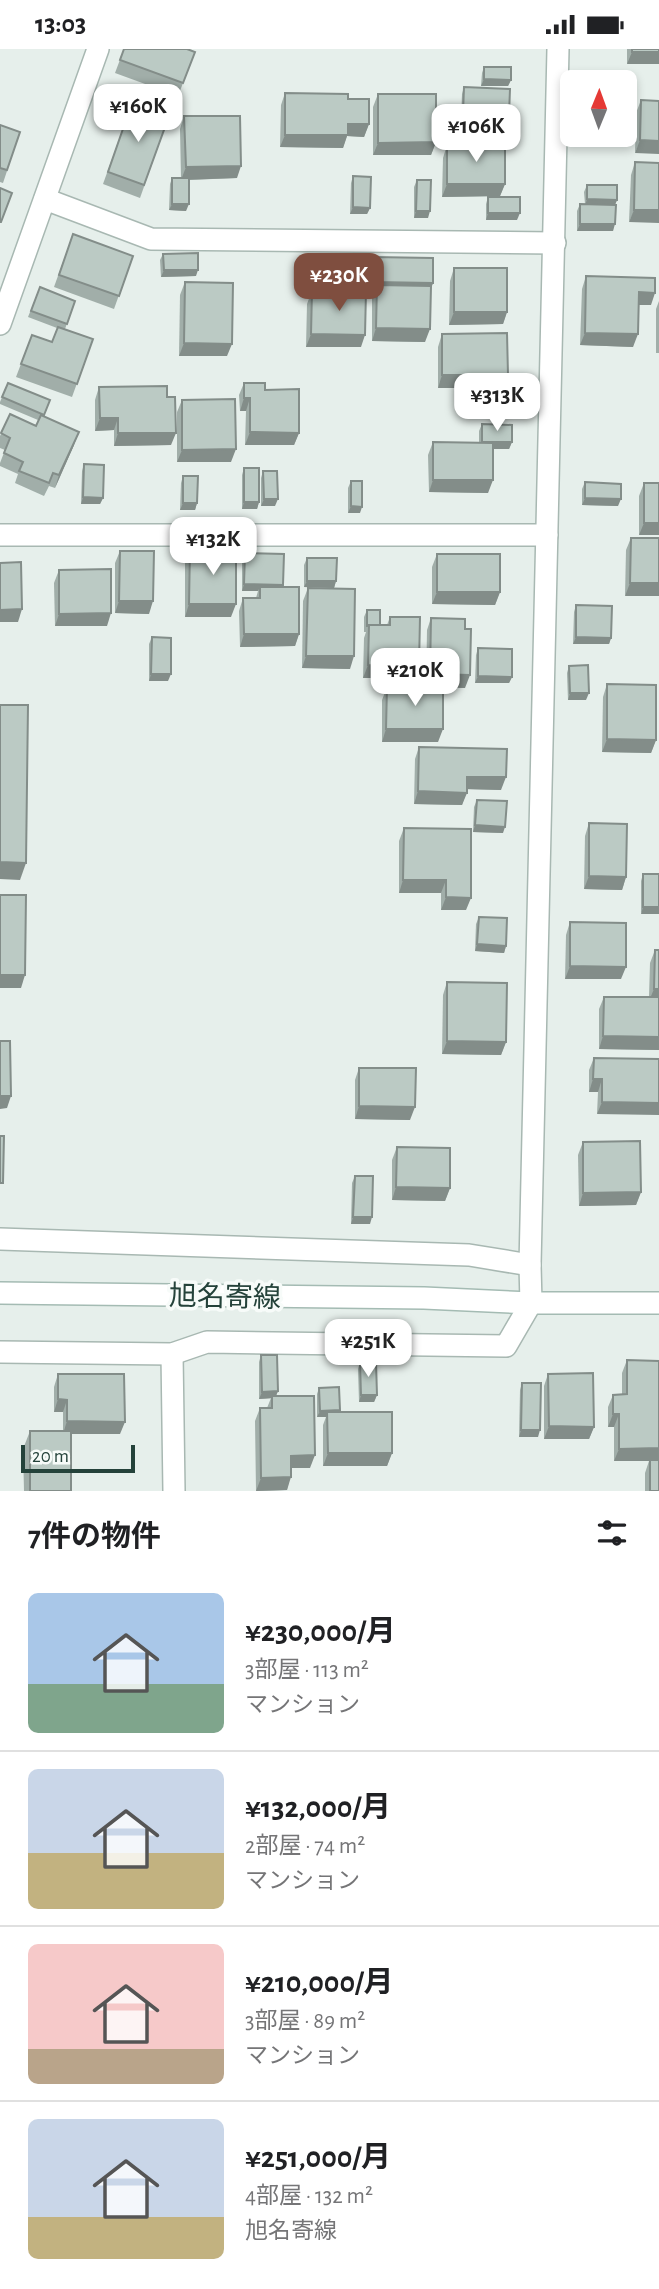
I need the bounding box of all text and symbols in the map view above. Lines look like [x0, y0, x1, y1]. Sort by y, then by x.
text: 13:03 [35, 11, 86, 37]
north arrow [560, 70, 637, 147]
map controls [560, 70, 637, 147]
pin: ¥160K [89, 85, 187, 144]
text: ¥160K [110, 95, 166, 118]
pin: ¥106K [427, 104, 525, 164]
text: ¥106K [448, 115, 504, 138]
pin: ¥230K [290, 253, 388, 313]
text: ¥230K [310, 264, 368, 287]
pin: ¥313K [448, 373, 546, 433]
text: ¥313K [470, 384, 524, 407]
pin: ¥132K [164, 517, 262, 577]
text: ¥132K [186, 528, 240, 551]
pin: ¥210K [366, 649, 464, 708]
text: ¥210K [387, 659, 443, 682]
street label: 旭名寄線 [169, 1281, 281, 1313]
pin: ¥251K [319, 1319, 417, 1379]
text: ¥251K [341, 1330, 395, 1353]
scale bar [21, 1442, 135, 1474]
text: 20 m [32, 1447, 69, 1466]
icon: filters [593, 1514, 631, 1552]
text: 7件の物件 [28, 1522, 161, 1552]
text: ¥230,000/月 [245, 1617, 396, 1647]
icon: home [84, 1621, 168, 1705]
text: 3部屋 · 113 m² [245, 1659, 369, 1682]
text: マンション [245, 1694, 360, 1717]
text: ¥132,000/月 [245, 1793, 391, 1823]
icon: home [84, 1797, 168, 1881]
text: 2部屋 · 74 m² [245, 1835, 365, 1858]
text: マンション [245, 1870, 360, 1893]
text: ¥210,000/月 [245, 1968, 394, 1998]
icon: home [84, 1972, 168, 2056]
text: 3部屋 · 89 m² [245, 2010, 365, 2033]
text: マンション [245, 2045, 360, 2068]
text: ¥251,000/月 [245, 2143, 391, 2173]
icon: home [84, 2147, 168, 2231]
text: 4部屋 · 132 m² [245, 2185, 373, 2208]
text: 旭名寄線 [245, 2220, 337, 2243]

